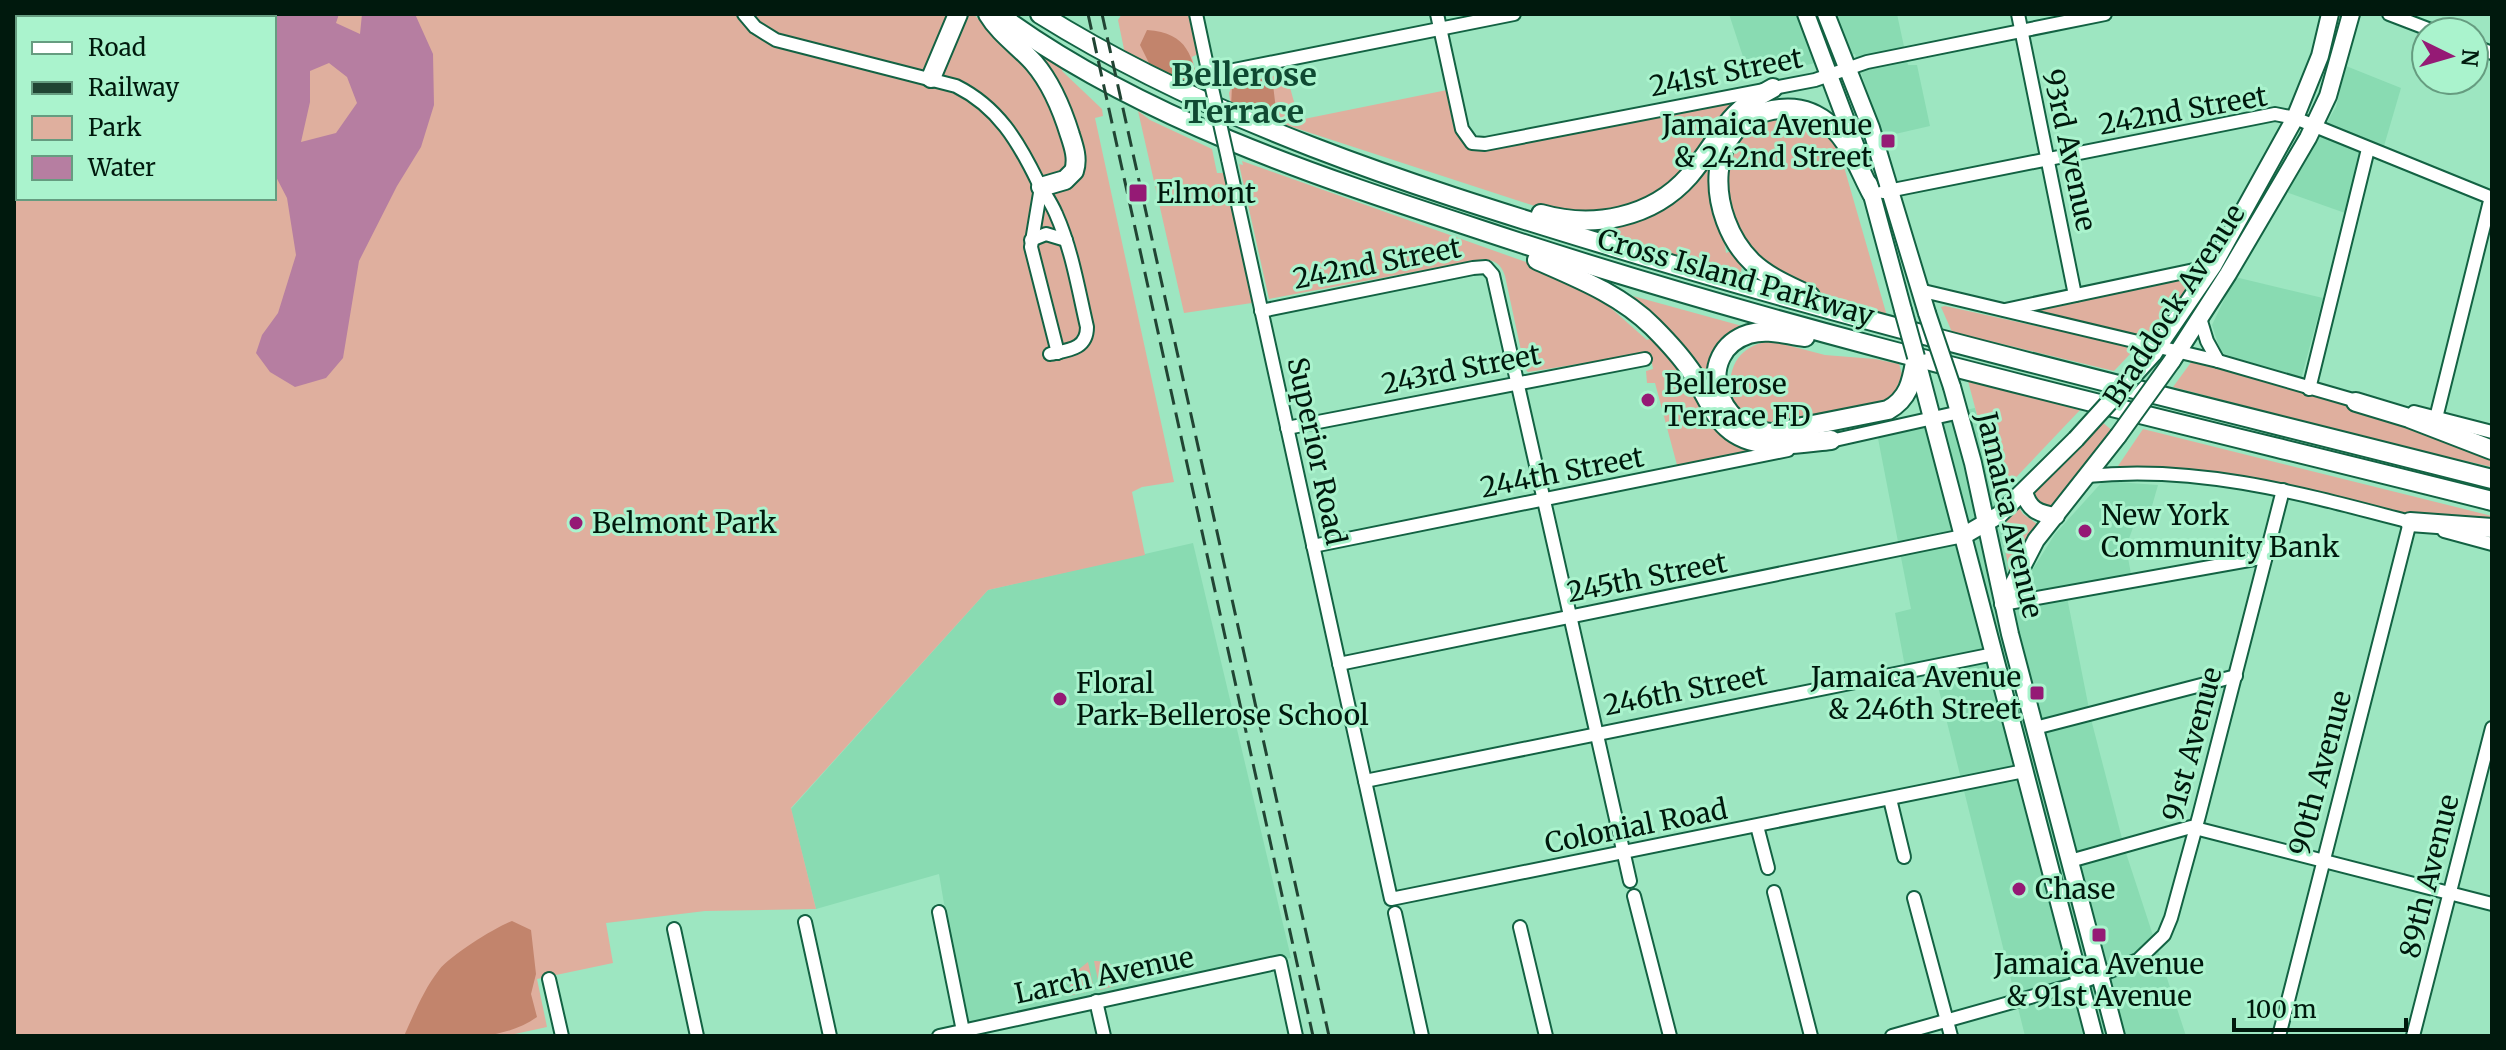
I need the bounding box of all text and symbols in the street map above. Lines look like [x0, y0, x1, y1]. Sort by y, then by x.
legend [16, 16, 276, 200]
north arrow [2410, 16, 2490, 96]
text: Road [88, 32, 146, 63]
street label: 241st Street [1646, 40, 1806, 104]
text: N [2455, 48, 2485, 68]
district label: Bellerose Terrace [1171, 55, 1317, 132]
street label: 93rd Avenue [2035, 66, 2105, 234]
text: Railway [88, 72, 179, 103]
street label: 242nd Street [2096, 77, 2270, 143]
place label: Jamaica Avenue & 242nd Street [1661, 107, 1872, 175]
text: Park [88, 112, 142, 143]
marker: Jamaica Avenue & 242nd Street [1879, 132, 1897, 150]
text: Water [87, 152, 156, 183]
place label: Elmont [1156, 175, 1256, 211]
marker: Elmont [1127, 182, 1149, 204]
street label: Braddock Avenue [2095, 197, 2253, 413]
street label: Cross Island Parkway [1594, 220, 1879, 334]
street label: 242nd Street [1290, 229, 1464, 297]
street label: 243rd Street [1378, 336, 1544, 402]
street label: Superior Road [1280, 354, 1354, 548]
place label: Bellerose Terrace FD [1664, 366, 1810, 434]
marker: Bellerose Terrace FD [1639, 391, 1657, 409]
street label: Jamaica Avenue [1969, 407, 2051, 622]
street label: 244th Street [1477, 438, 1647, 505]
place label: New York Community Bank [2101, 497, 2340, 565]
place label: Belmont Park [592, 505, 777, 541]
marker: Belmont Park [567, 514, 585, 532]
marker: New York Community Bank [2076, 522, 2094, 540]
street label: 245th Street [1564, 544, 1730, 610]
street label: 246th Street [1600, 657, 1770, 723]
place label: Jamaica Avenue & 246th Street [1810, 659, 2021, 727]
street label: 91st Avenue [2154, 663, 2230, 825]
place label: Floral Park-Bellerose School [1076, 665, 1369, 733]
marker: Jamaica Avenue & 246th Street [2028, 684, 2046, 702]
street label: 90th Avenue [2281, 687, 2359, 859]
marker: Floral Park-Bellerose School [1051, 690, 1069, 708]
street label: 89th Avenue [2391, 790, 2467, 962]
street label: Colonial Road [1542, 791, 1730, 861]
place label: Chase [2035, 871, 2115, 907]
marker: Chase [2010, 880, 2028, 898]
marker: Jamaica Avenue & 91st Avenue [2090, 926, 2108, 944]
street label: Larch Avenue [1011, 938, 1197, 1012]
place label: Jamaica Avenue & 91st Avenue [1993, 946, 2204, 1014]
scale bar [2234, 982, 2406, 1032]
text: 100 m [2246, 994, 2317, 1025]

